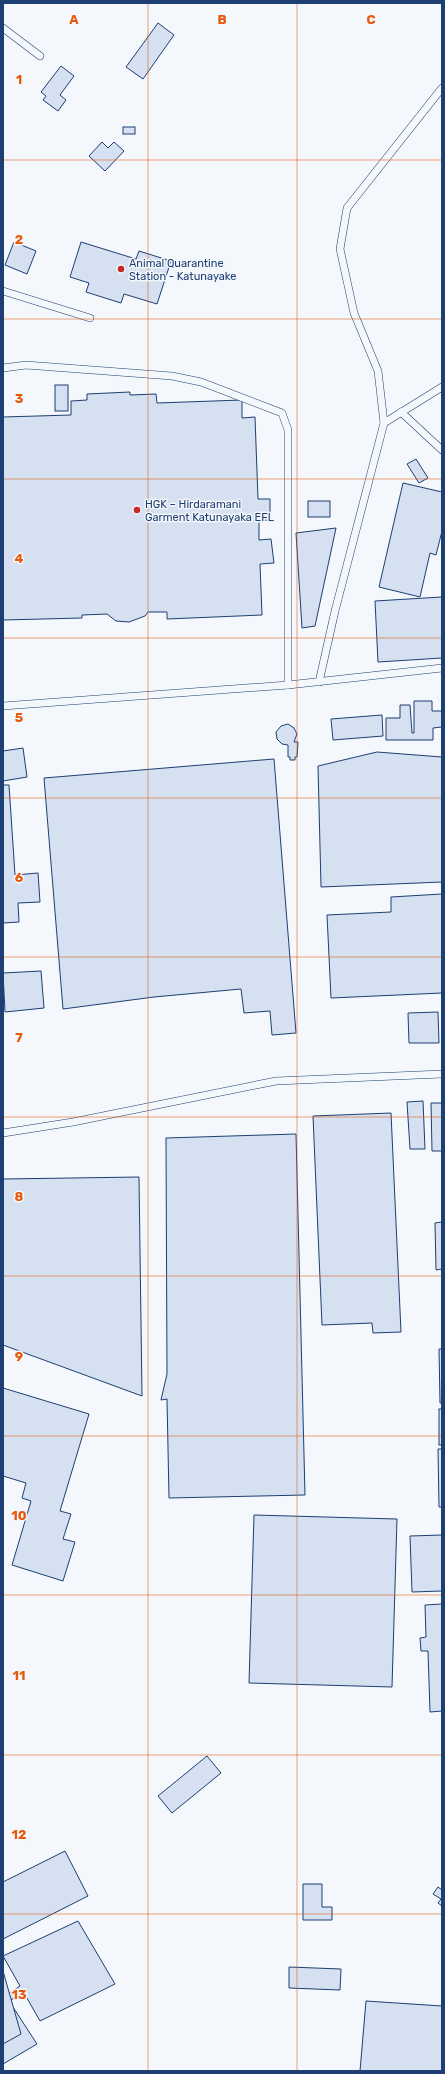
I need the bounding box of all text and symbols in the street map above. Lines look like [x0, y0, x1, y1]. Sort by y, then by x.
text: A [69, 12, 79, 27]
text: B [217, 12, 227, 27]
text: C [366, 12, 376, 27]
text: 1 [16, 72, 22, 87]
text: 2 [15, 232, 23, 247]
place label: Animal Quarantine Station - Katunayake [129, 257, 236, 283]
marker: Animal Quarantine Station - Katunayake [116, 264, 126, 274]
text: 3 [15, 391, 24, 406]
place label: HGK – Hirdaramani Garment Katunayaka EFL [145, 498, 274, 524]
marker: HGK – Hirdaramani Garment Katunayaka EFL [132, 505, 142, 515]
text: 4 [15, 551, 24, 566]
text: 5 [15, 710, 23, 725]
text: 6 [15, 870, 24, 885]
text: 7 [15, 1030, 23, 1045]
text: 8 [15, 1189, 24, 1204]
text: 9 [15, 1349, 23, 1364]
text: 10 [11, 1508, 27, 1523]
text: 11 [13, 1668, 25, 1683]
text: 12 [12, 1827, 26, 1842]
text: 13 [11, 1987, 27, 2002]

